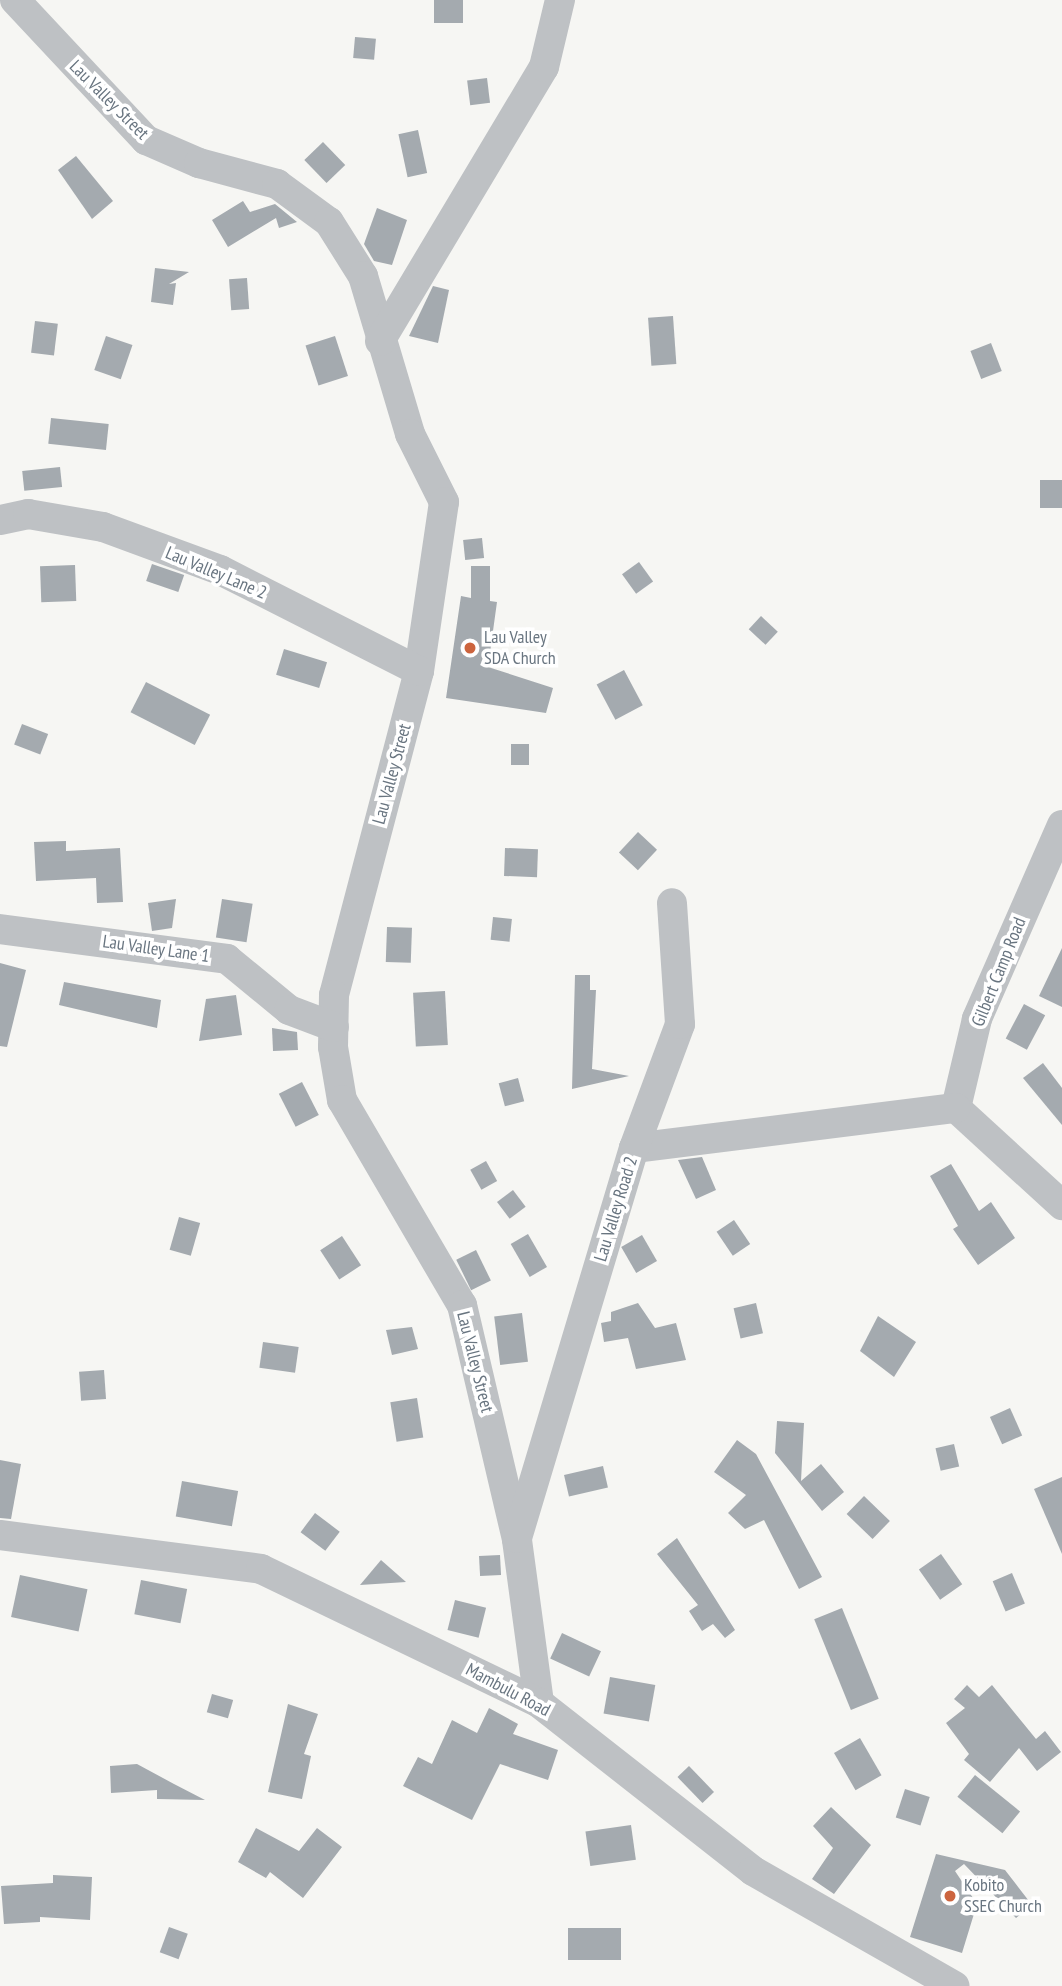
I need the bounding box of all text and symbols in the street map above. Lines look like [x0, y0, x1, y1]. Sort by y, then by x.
street label: Lau Valley Street [65, 56, 153, 144]
street label: Lau Valley Lane 2 [162, 542, 270, 604]
place label: Lau Valley SDA Church [484, 627, 556, 670]
marker: Lau Valley SDA Church [462, 640, 478, 656]
street label: Lau Valley Street [368, 721, 416, 827]
street label: Gilbert Camp Road [967, 914, 1031, 1030]
street label: Lau Valley Lane 1 [101, 931, 211, 967]
street label: Lau Valley Road 2 [590, 1153, 642, 1265]
street label: Lau Valley Street [452, 1309, 498, 1415]
street label: Mambulu Road [462, 1659, 554, 1721]
place label: Kobito SSEC Church [964, 1875, 1042, 1918]
marker: Kobito SSEC Church [942, 1888, 958, 1904]

